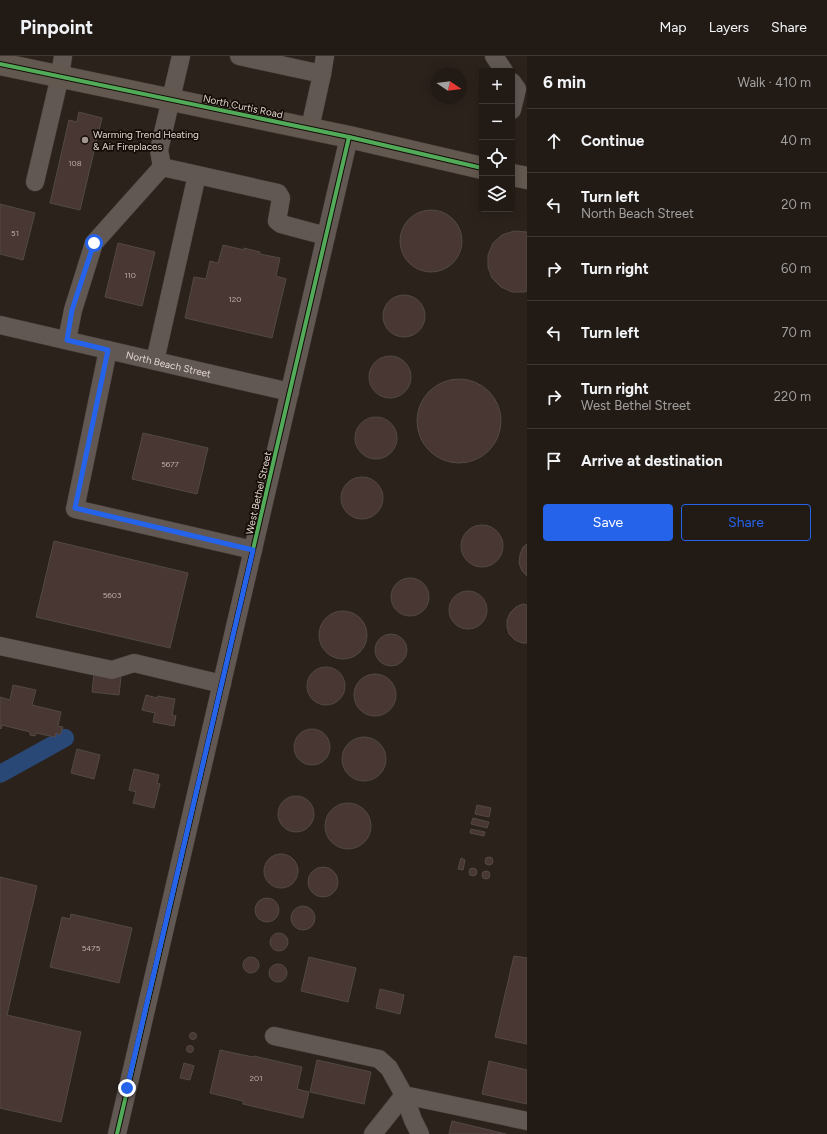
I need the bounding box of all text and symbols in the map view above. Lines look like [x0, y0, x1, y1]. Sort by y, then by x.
text: Pinpoint [20, 16, 93, 39]
text: Map [659, 19, 687, 36]
text: Layers [709, 19, 749, 36]
text: Share [771, 19, 807, 36]
north arrow [431, 68, 467, 104]
map controls [479, 68, 515, 212]
button: + [479, 68, 515, 104]
text: 6 min [543, 72, 586, 92]
text: Walk · 410 m [737, 75, 811, 90]
street label: North Curtis Road [202, 92, 284, 121]
button: − [479, 104, 515, 140]
place label: Warming Trend Heating & Air Fireplaces [93, 128, 199, 153]
icon: ahead [543, 130, 565, 152]
text: Continue [581, 132, 644, 150]
text: 40 m [780, 133, 811, 148]
marker: Warming Trend Heating & Air Fireplaces [80, 135, 90, 145]
button: locate [479, 140, 515, 176]
house number: 108 [68, 158, 82, 168]
button: layers [479, 176, 515, 212]
text: Turn left [581, 188, 639, 206]
icon: left [543, 194, 565, 216]
text: 20 m [781, 197, 811, 212]
text: North Beach Street [581, 206, 694, 221]
house number: 51 [11, 228, 19, 238]
route start [85, 234, 103, 252]
icon: right [543, 258, 565, 280]
text: Turn right [581, 260, 649, 278]
text: 60 m [781, 261, 811, 276]
house number: 110 [124, 270, 136, 280]
house number: 120 [229, 294, 241, 304]
icon: left [543, 322, 565, 344]
text: Turn left [581, 324, 639, 342]
text: 70 m [781, 325, 811, 340]
street label: North Beach Street [125, 348, 213, 381]
text: Turn right [581, 380, 649, 398]
icon: right [543, 386, 565, 408]
text: 220 m [774, 389, 811, 404]
text: West Bethel Street [581, 398, 691, 413]
street label: West Bethel Street [243, 450, 274, 536]
icon: arrive [543, 450, 565, 472]
text: Arrive at destination [581, 452, 722, 470]
house number: 5677 [161, 459, 180, 469]
button: Save [543, 504, 673, 541]
button: Share [681, 504, 811, 541]
house number: 5603 [103, 590, 121, 600]
house number: 5475 [82, 943, 101, 953]
house number: 201 [250, 1073, 262, 1083]
route end [118, 1079, 136, 1097]

